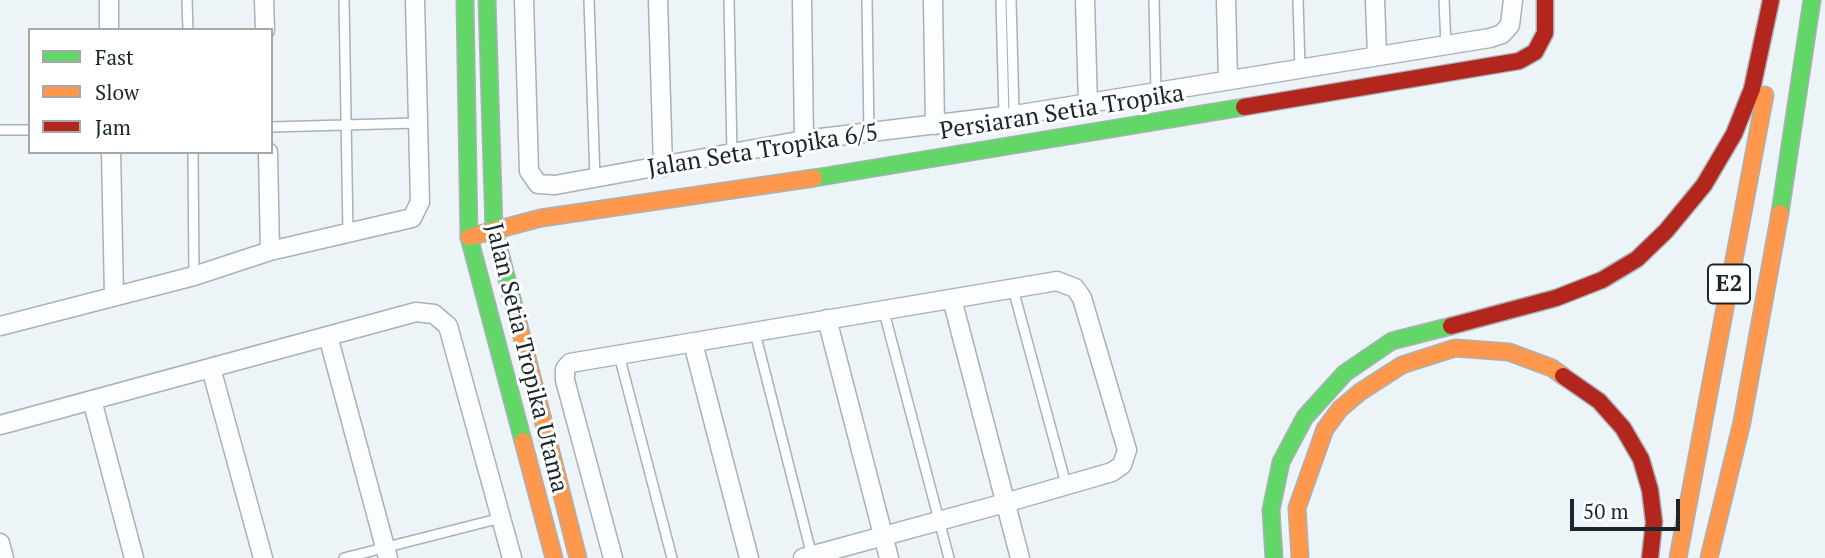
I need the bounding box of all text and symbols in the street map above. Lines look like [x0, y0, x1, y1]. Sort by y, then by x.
legend [28, 28, 273, 154]
text: Fast [95, 43, 134, 71]
text: Slow [95, 78, 139, 106]
street label: Persiaran Setia Tropika [938, 79, 1186, 147]
text: Jam [95, 113, 131, 141]
street label: Jalan Seta Tropika 6/5 [646, 119, 880, 183]
street label: Jalan Setia Tropika Utama [479, 220, 573, 496]
road number: E2 [1708, 264, 1750, 304]
scale bar [1573, 484, 1683, 528]
text: 50 m [1583, 497, 1629, 525]

